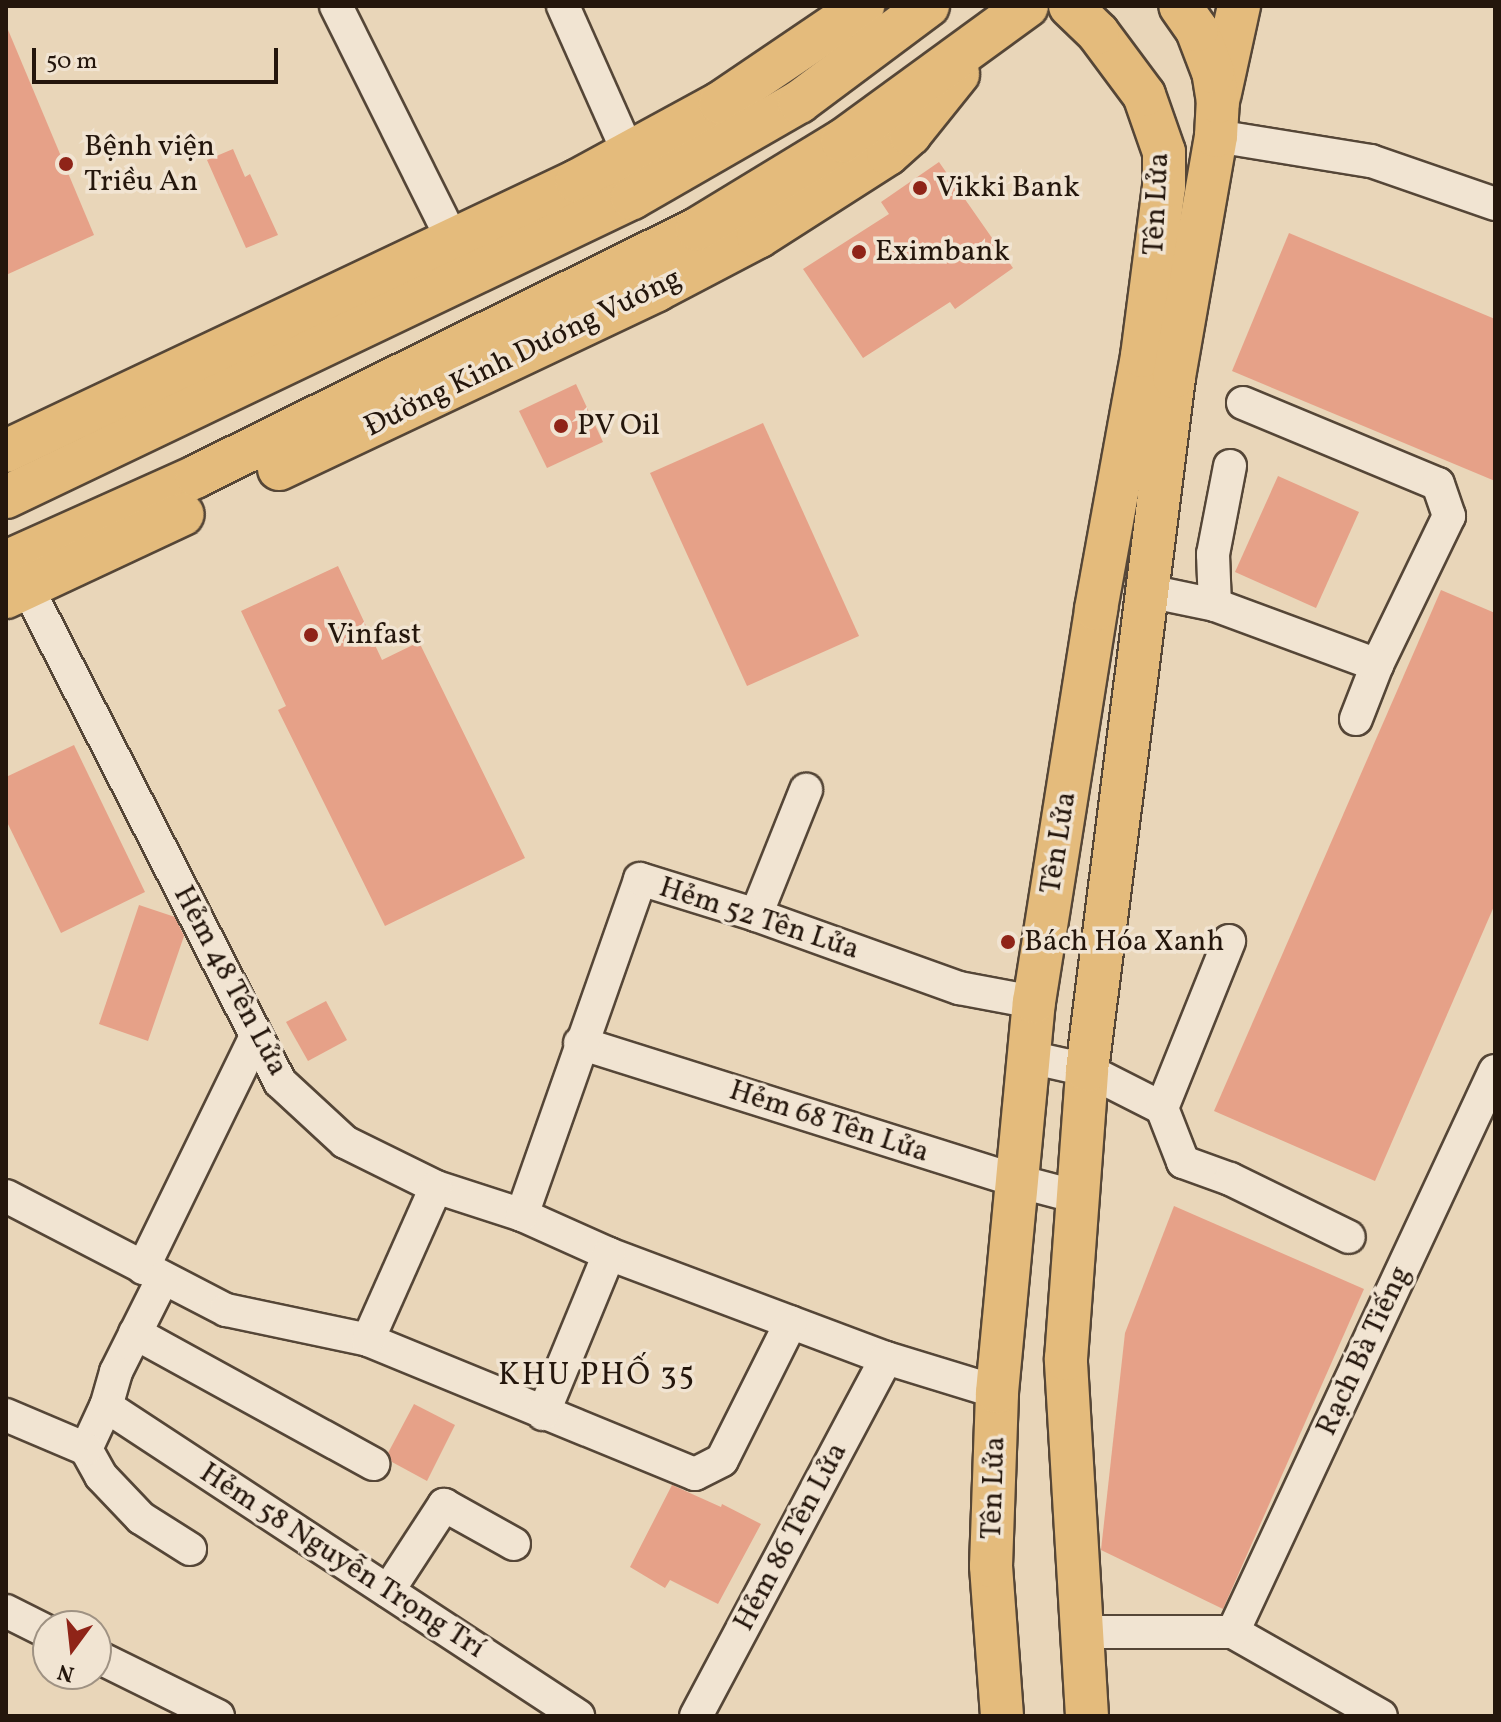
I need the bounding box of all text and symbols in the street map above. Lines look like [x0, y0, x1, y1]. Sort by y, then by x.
scale bar [36, 32, 282, 82]
text: 50 m [46, 45, 98, 79]
place label: Bệnh viện Triều An [84, 129, 216, 200]
street label: Tên Lửa [1136, 152, 1178, 256]
marker: Bệnh viện Triều An [55, 153, 77, 175]
place label: Vikki Bank [936, 170, 1080, 206]
marker: Vikki Bank [911, 179, 929, 197]
place label: Eximbank [875, 234, 1010, 270]
marker: Eximbank [850, 243, 868, 261]
street label: Đường Kinh Dương Vương [358, 260, 688, 446]
place label: PV Oil [577, 408, 661, 444]
marker: PV Oil [552, 417, 570, 435]
place label: Vinfast [327, 617, 422, 653]
marker: Vinfast [302, 626, 320, 644]
street label: Tên Lửa [1033, 789, 1085, 897]
street label: Hẻm 52 Tên Lửa [654, 870, 864, 968]
street label: Hẻm 48 Tên Lửa [165, 879, 295, 1083]
place label: Bách Hóa Xanh [1024, 924, 1224, 960]
marker: Bách Hóa Xanh [999, 933, 1017, 951]
street label: Hẻm 68 Tên Lửa [724, 1073, 934, 1171]
street label: Rạch Bà Tiếng [1309, 1260, 1419, 1442]
district label: KHU PHỐ 35 [498, 1357, 696, 1395]
street label: Hẻm 86 Tên Lửa [726, 1436, 856, 1638]
street label: Tên Lửa [974, 1436, 1014, 1540]
street label: Hẻm 58 Nguyễn Trọng Trí [192, 1455, 492, 1667]
north arrow [32, 1610, 112, 1690]
text: N [54, 1655, 78, 1689]

